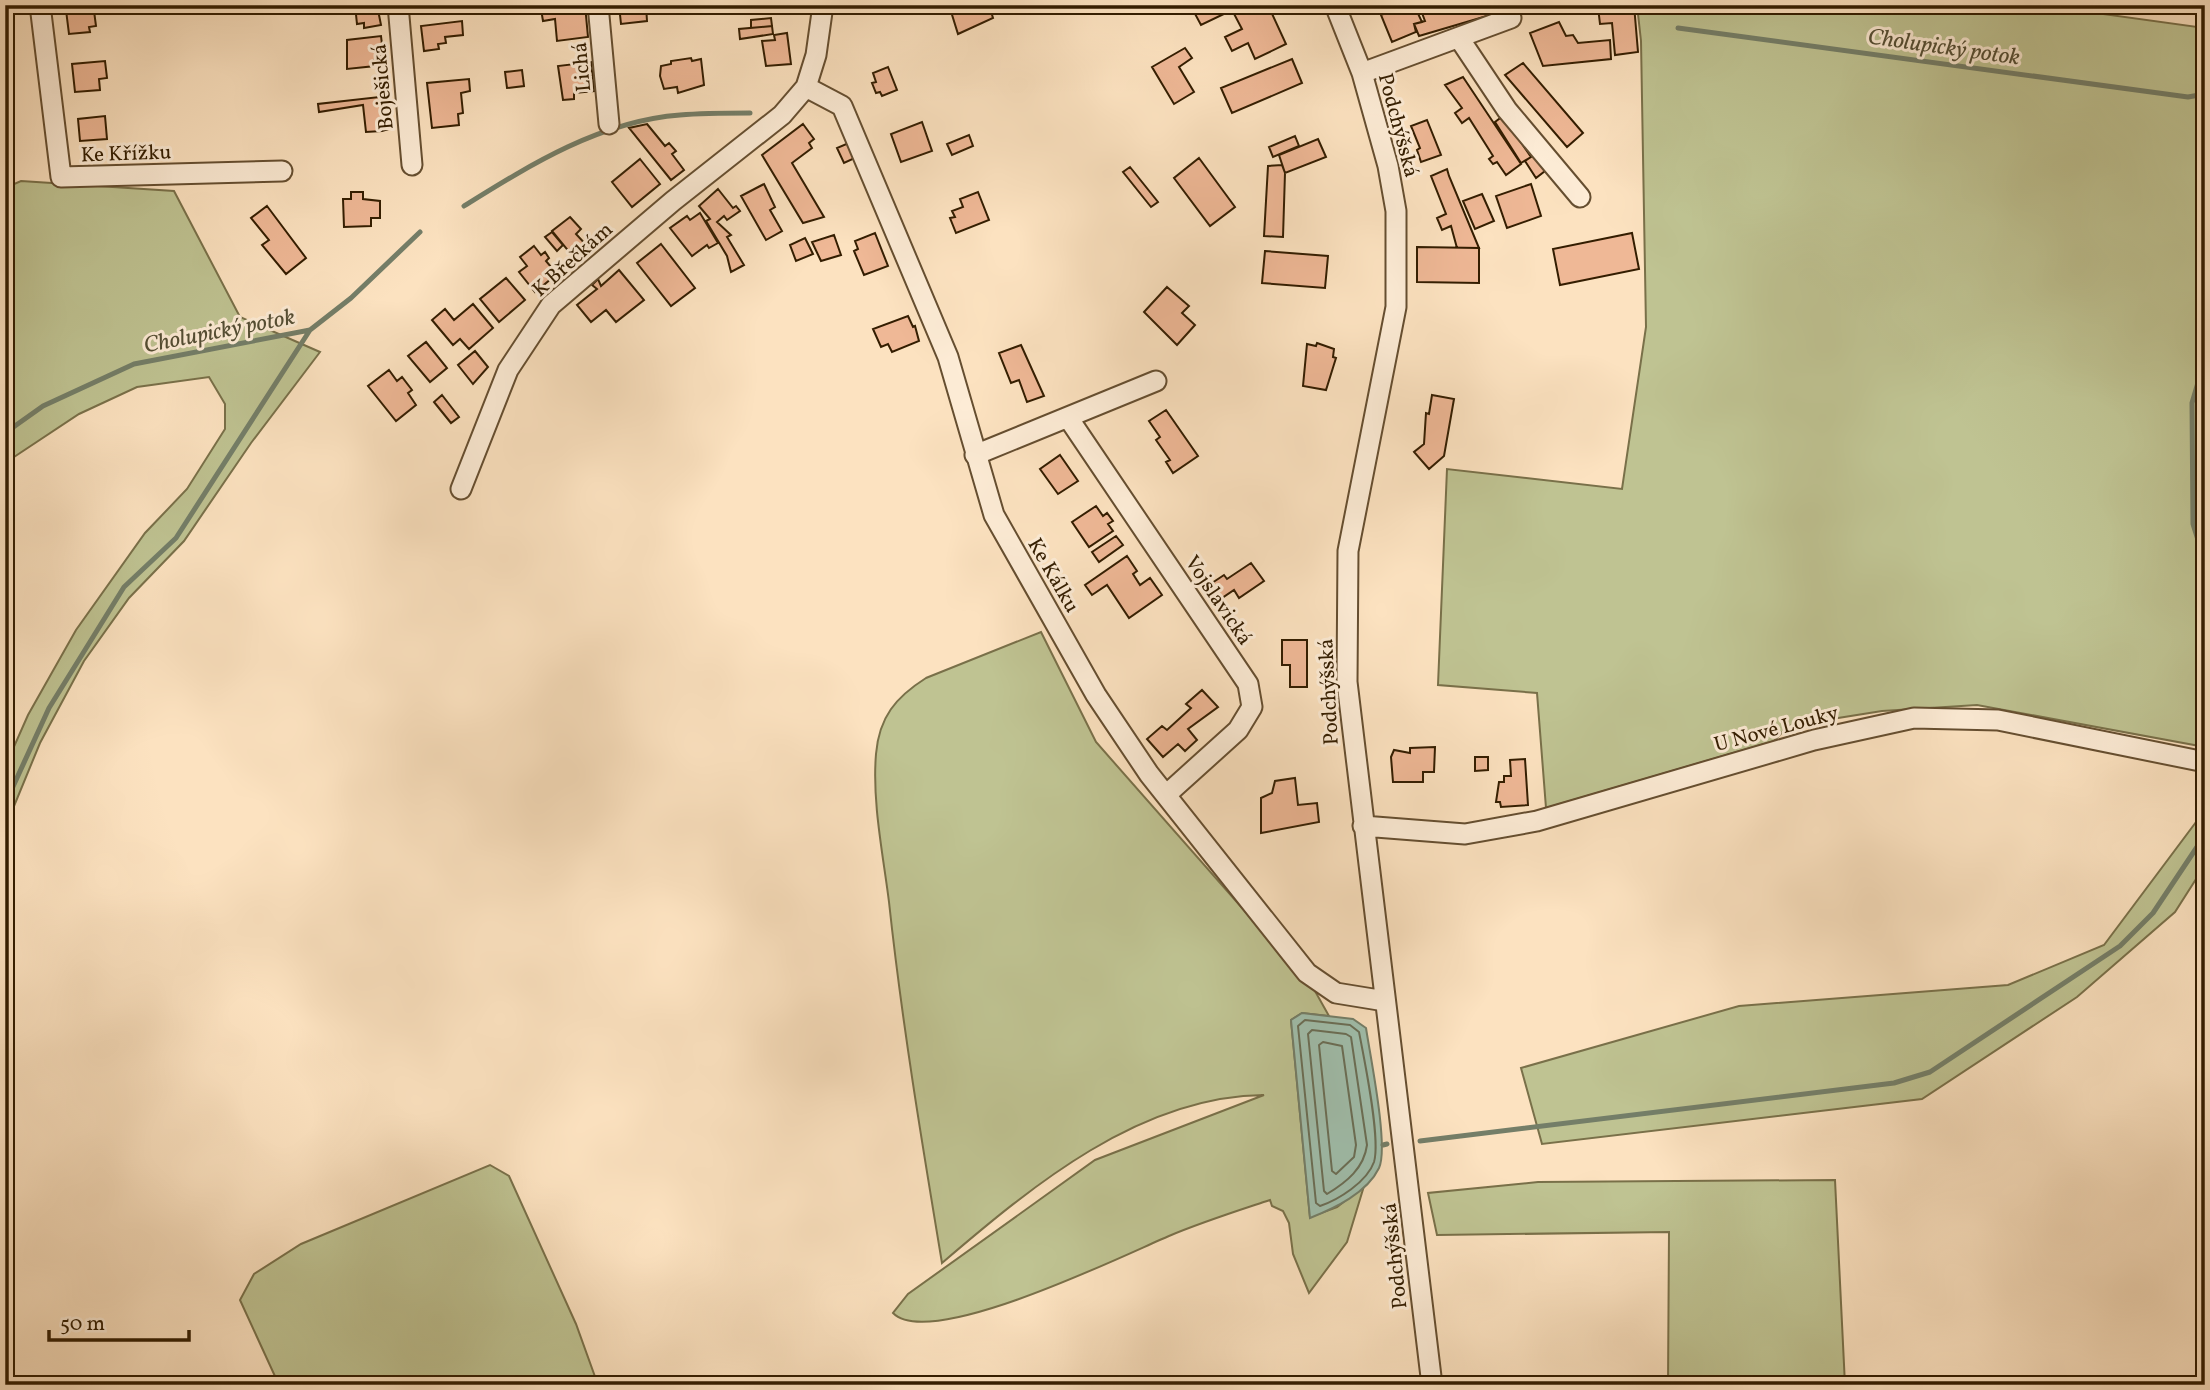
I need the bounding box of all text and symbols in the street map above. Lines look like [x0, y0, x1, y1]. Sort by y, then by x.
water label: Cholupický potok [1866, 21, 2022, 75]
street label: Lichá [566, 41, 599, 93]
street label: Boješická [365, 43, 402, 131]
street label: Podchýšská [1370, 70, 1425, 181]
street label: Ke Křížku [80, 138, 172, 171]
street label: K Břečkám [526, 216, 620, 304]
water label: Cholupický potok [141, 302, 298, 362]
street label: Ke Kálku [1020, 533, 1086, 618]
street label: Vojslavická [1177, 550, 1259, 652]
street label: Podchýšská [1312, 638, 1347, 746]
street label: U Nové Louky [1711, 699, 1842, 760]
street label: Podchýšská [1376, 1201, 1415, 1310]
scale bar [49, 1299, 189, 1343]
text: 50 m [60, 1310, 105, 1339]

